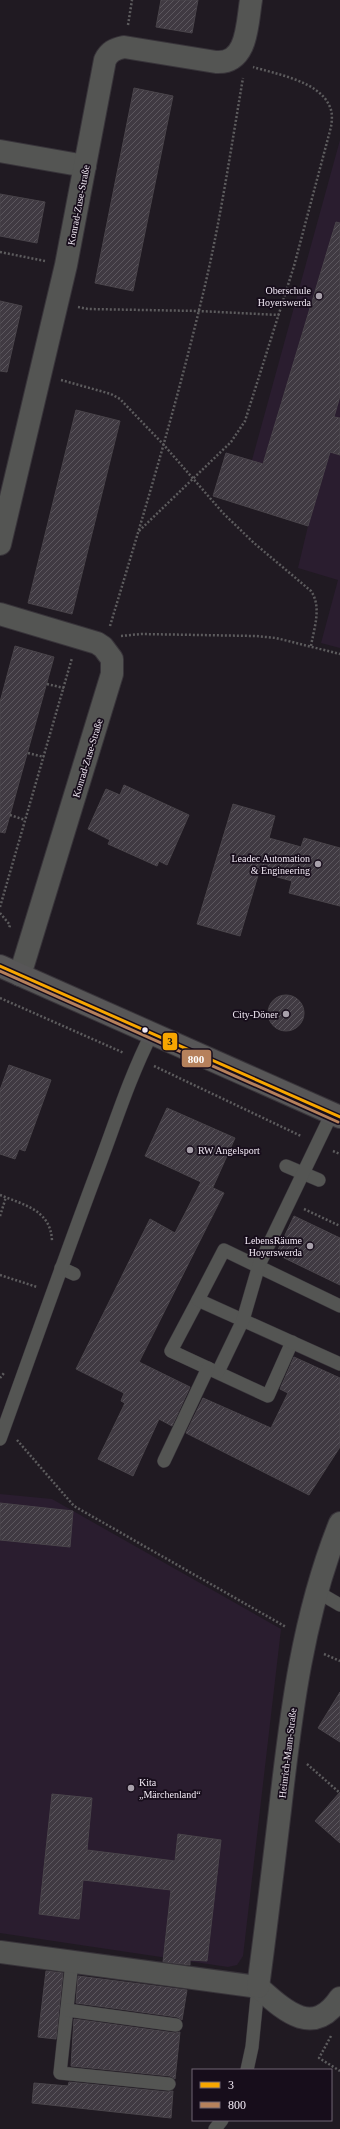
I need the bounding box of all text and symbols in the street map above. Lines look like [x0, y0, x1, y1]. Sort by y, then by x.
street label: Konrad-Zuse-Straße [65, 163, 92, 246]
place label: Oberschule Hoyerswerda [258, 285, 312, 308]
marker: Oberschule Hoyerswerda [314, 291, 324, 301]
street label: Konrad-Zuse-Straße [70, 717, 105, 799]
place label: Leadec Automation & Engineering [231, 853, 310, 876]
marker: Leadec Automation & Engineering [313, 859, 323, 869]
place label: City-Döner [232, 1009, 279, 1020]
marker: City-Döner [281, 1009, 291, 1019]
unlabelled marker [140, 1025, 150, 1035]
line badge: 3 [162, 1032, 178, 1051]
text: 3 [167, 1035, 173, 1047]
line badge: 800 [181, 1049, 212, 1068]
text: 800 [188, 1053, 205, 1065]
marker: RW Angelsport [185, 1145, 195, 1155]
place label: RW Angelsport [198, 1145, 260, 1156]
place label: LebensRäume Hoyerswerda [245, 1235, 303, 1258]
marker: LebensRäume Hoyerswerda [305, 1241, 315, 1251]
street label: Heinrich-Mann-Straße [277, 1707, 299, 1799]
place label: Kita „Märchenland“ [139, 1777, 201, 1800]
marker: Kita „Märchenland“ [126, 1783, 136, 1793]
legend [192, 2069, 332, 2121]
text: 3 [228, 2078, 234, 2092]
text: 800 [228, 2098, 246, 2112]

